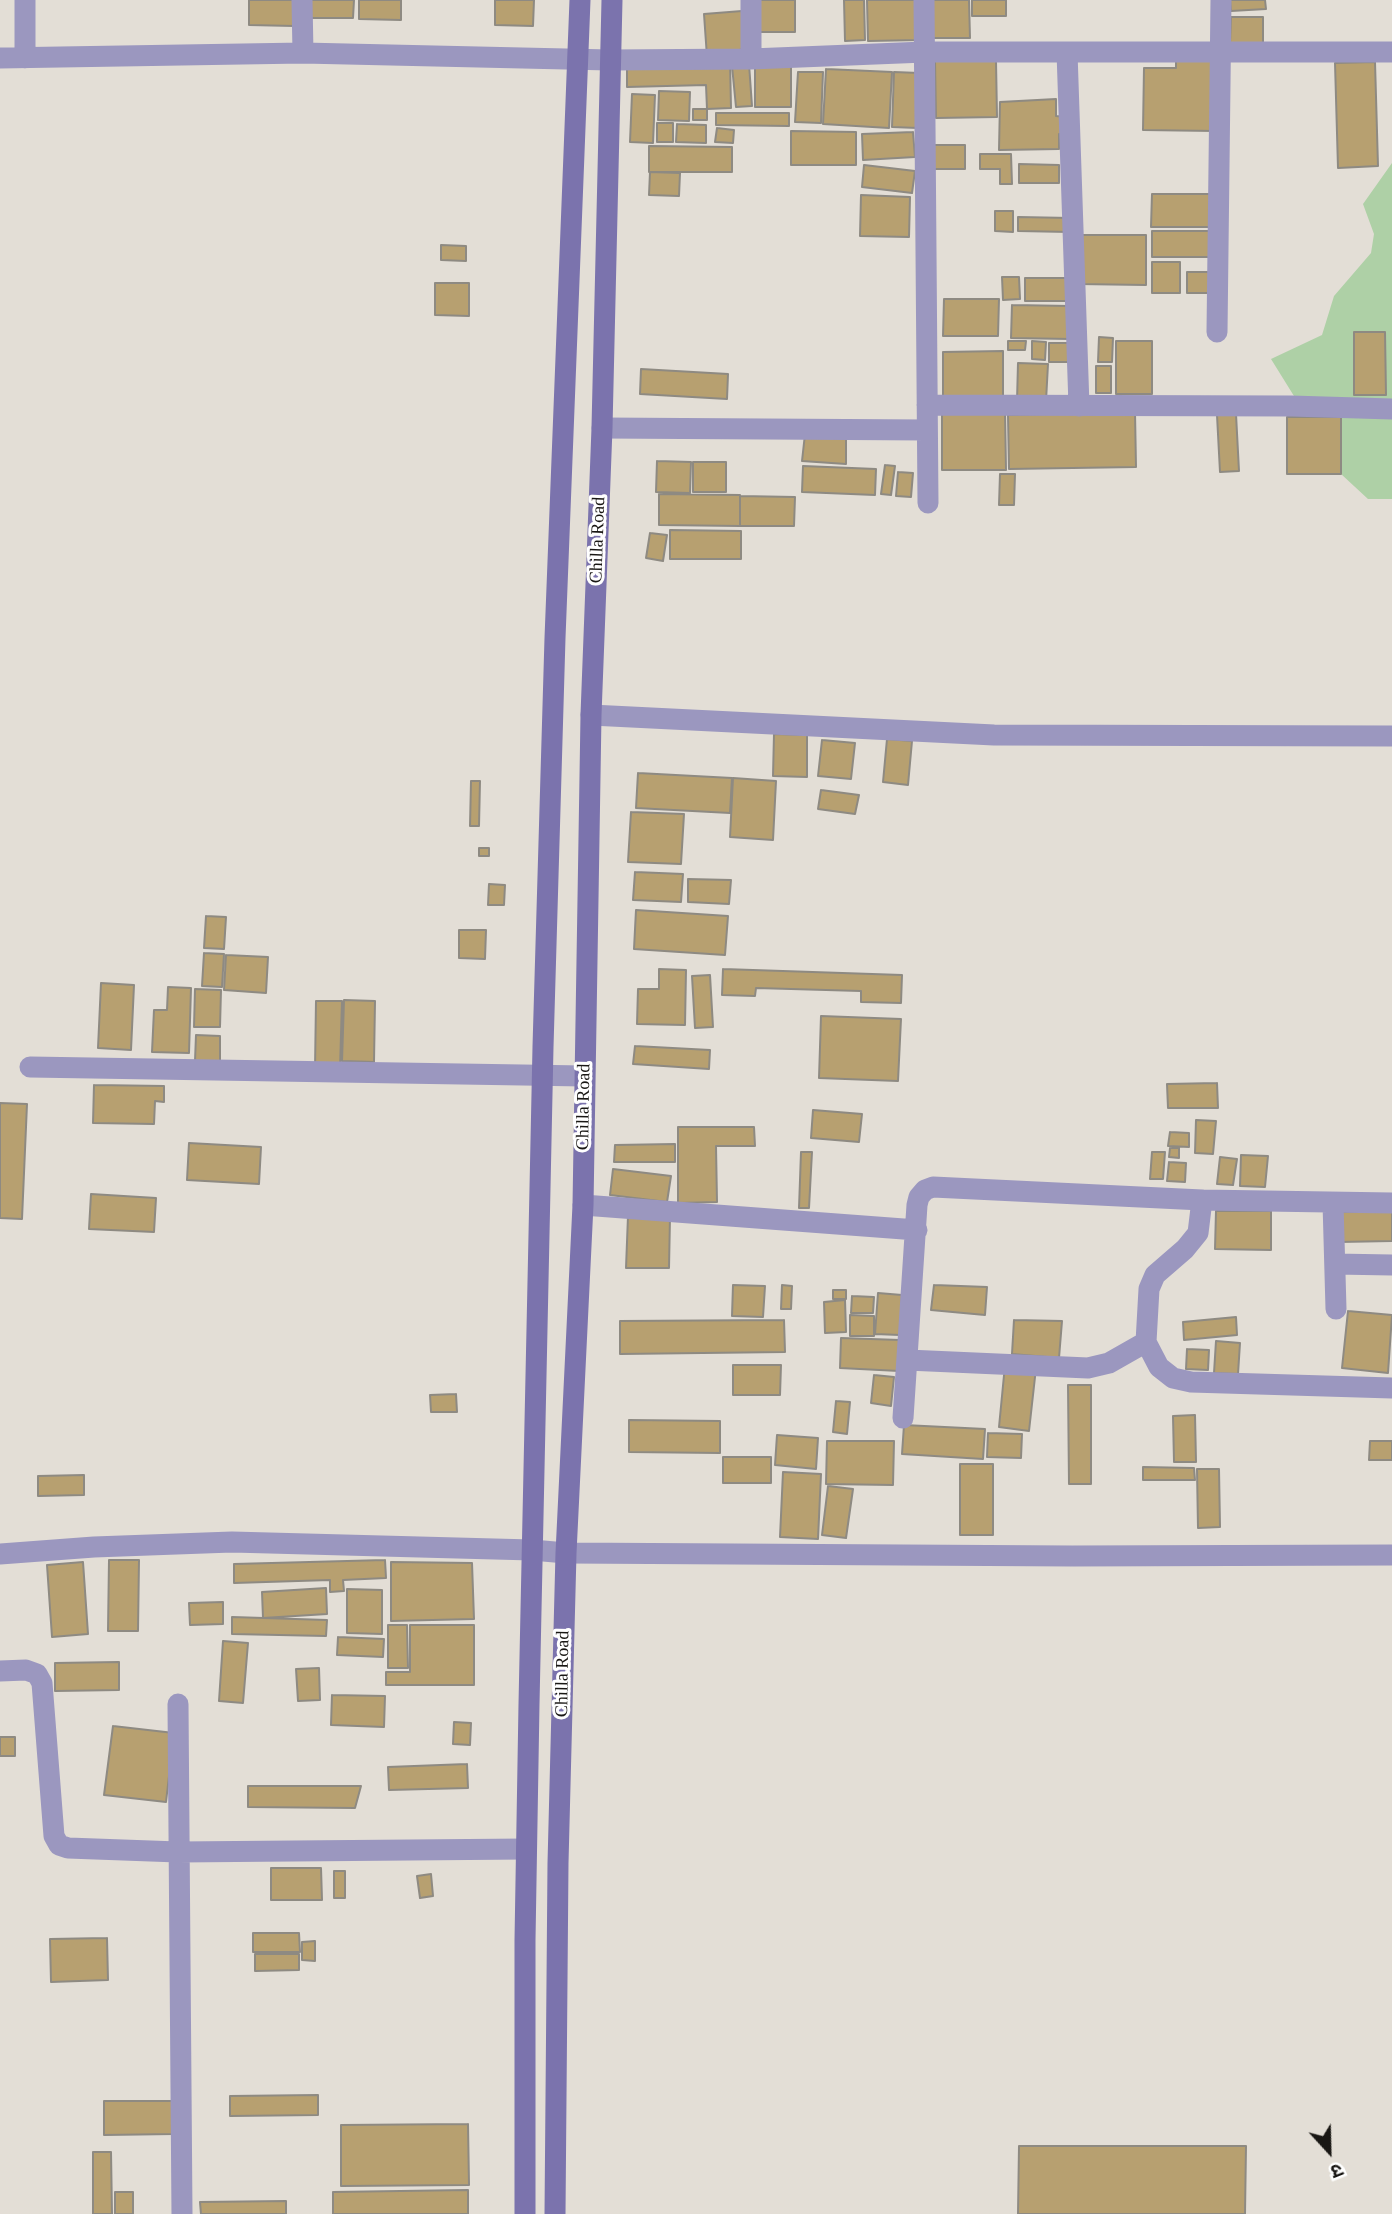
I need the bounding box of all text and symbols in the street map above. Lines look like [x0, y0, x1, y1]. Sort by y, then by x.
street label: Chilla Road [586, 496, 610, 584]
street label: Chilla Road [572, 1064, 596, 1150]
street label: Chilla Road [551, 1631, 575, 1717]
north arrow [1294, 2116, 1364, 2186]
text: उ [1328, 2159, 1346, 2183]

